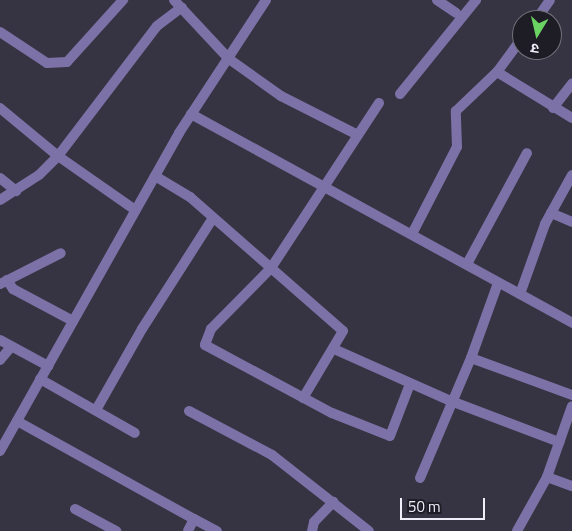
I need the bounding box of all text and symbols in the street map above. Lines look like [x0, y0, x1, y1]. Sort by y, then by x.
north arrow [512, 10, 562, 60]
text: उ [529, 38, 540, 60]
scale bar [402, 488, 487, 520]
text: 50 m [408, 495, 441, 518]

